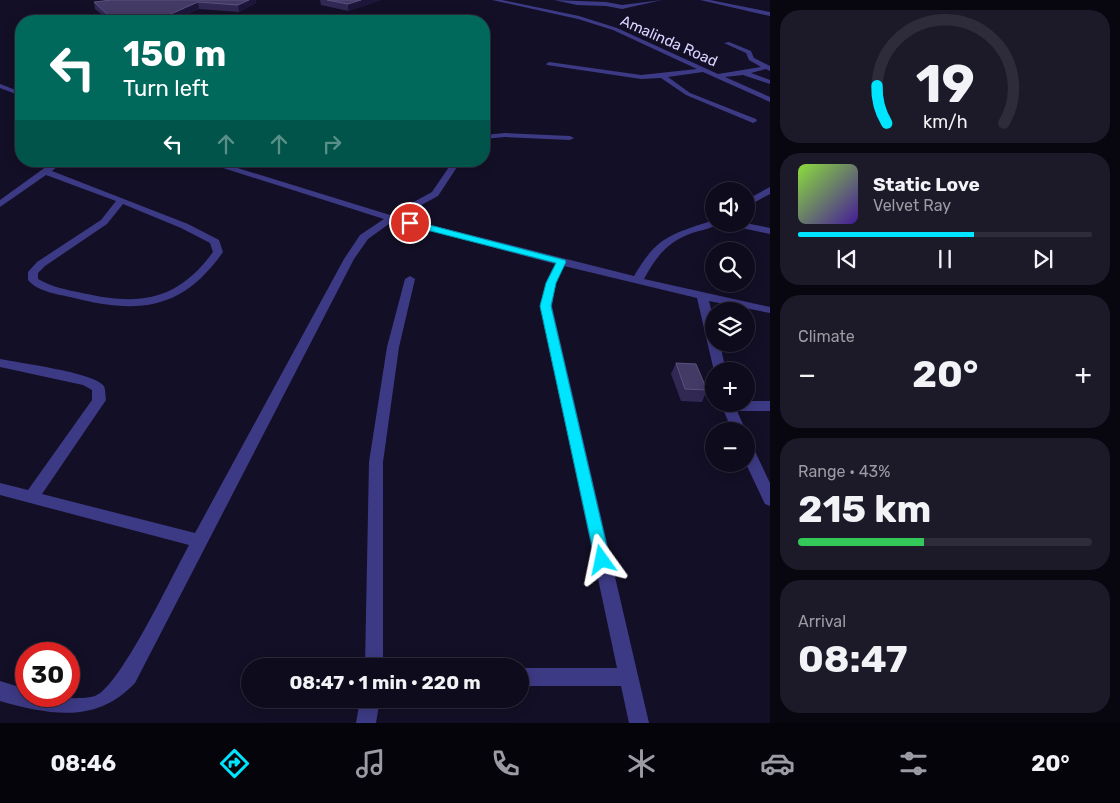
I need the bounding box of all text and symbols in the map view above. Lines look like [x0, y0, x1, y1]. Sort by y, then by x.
street label: Amalinda Road [618, 12, 720, 70]
text: 150 m [123, 33, 226, 75]
icon: left [40, 35, 105, 100]
text: 19 [915, 53, 975, 115]
text: Turn left [123, 75, 209, 102]
text: km/h [923, 111, 967, 132]
icon: left [159, 130, 187, 158]
icon: ahead [212, 130, 240, 158]
icon: ahead [265, 130, 293, 158]
icon: right [318, 130, 346, 158]
text: Static Love [873, 173, 980, 196]
map controls [705, 182, 755, 472]
button: sound [705, 182, 755, 232]
text: Velvet Ray [873, 196, 951, 215]
pin [389, 202, 431, 244]
icon: arrive [396, 209, 424, 237]
button: search [705, 242, 755, 292]
icon: previous [833, 245, 861, 273]
icon: pause [931, 245, 959, 273]
icon: next [1029, 245, 1057, 273]
button: layers [705, 302, 755, 352]
text: Climate [798, 327, 855, 346]
text: 20° [912, 351, 978, 397]
text: − [798, 358, 816, 391]
text: + [1075, 358, 1092, 391]
button: + [705, 362, 755, 412]
button: − [705, 422, 755, 472]
text: Range · 43% [798, 462, 890, 481]
text: 215 km [798, 486, 931, 532]
position arrow [575, 533, 627, 585]
text: Arrival [798, 612, 846, 631]
text: 08:47 [798, 636, 907, 682]
speed limit sign: 30 [15, 642, 80, 707]
text: 08:47 · 1 min · 220 m [289, 671, 481, 694]
icon: directions [217, 746, 252, 781]
icon: music [353, 746, 388, 781]
icon: phone [488, 746, 523, 781]
icon: climate [624, 746, 659, 781]
icon: car [760, 746, 795, 781]
icon: filters [896, 746, 931, 781]
text: 08:46 [50, 750, 116, 777]
text: 20° [1031, 750, 1070, 777]

